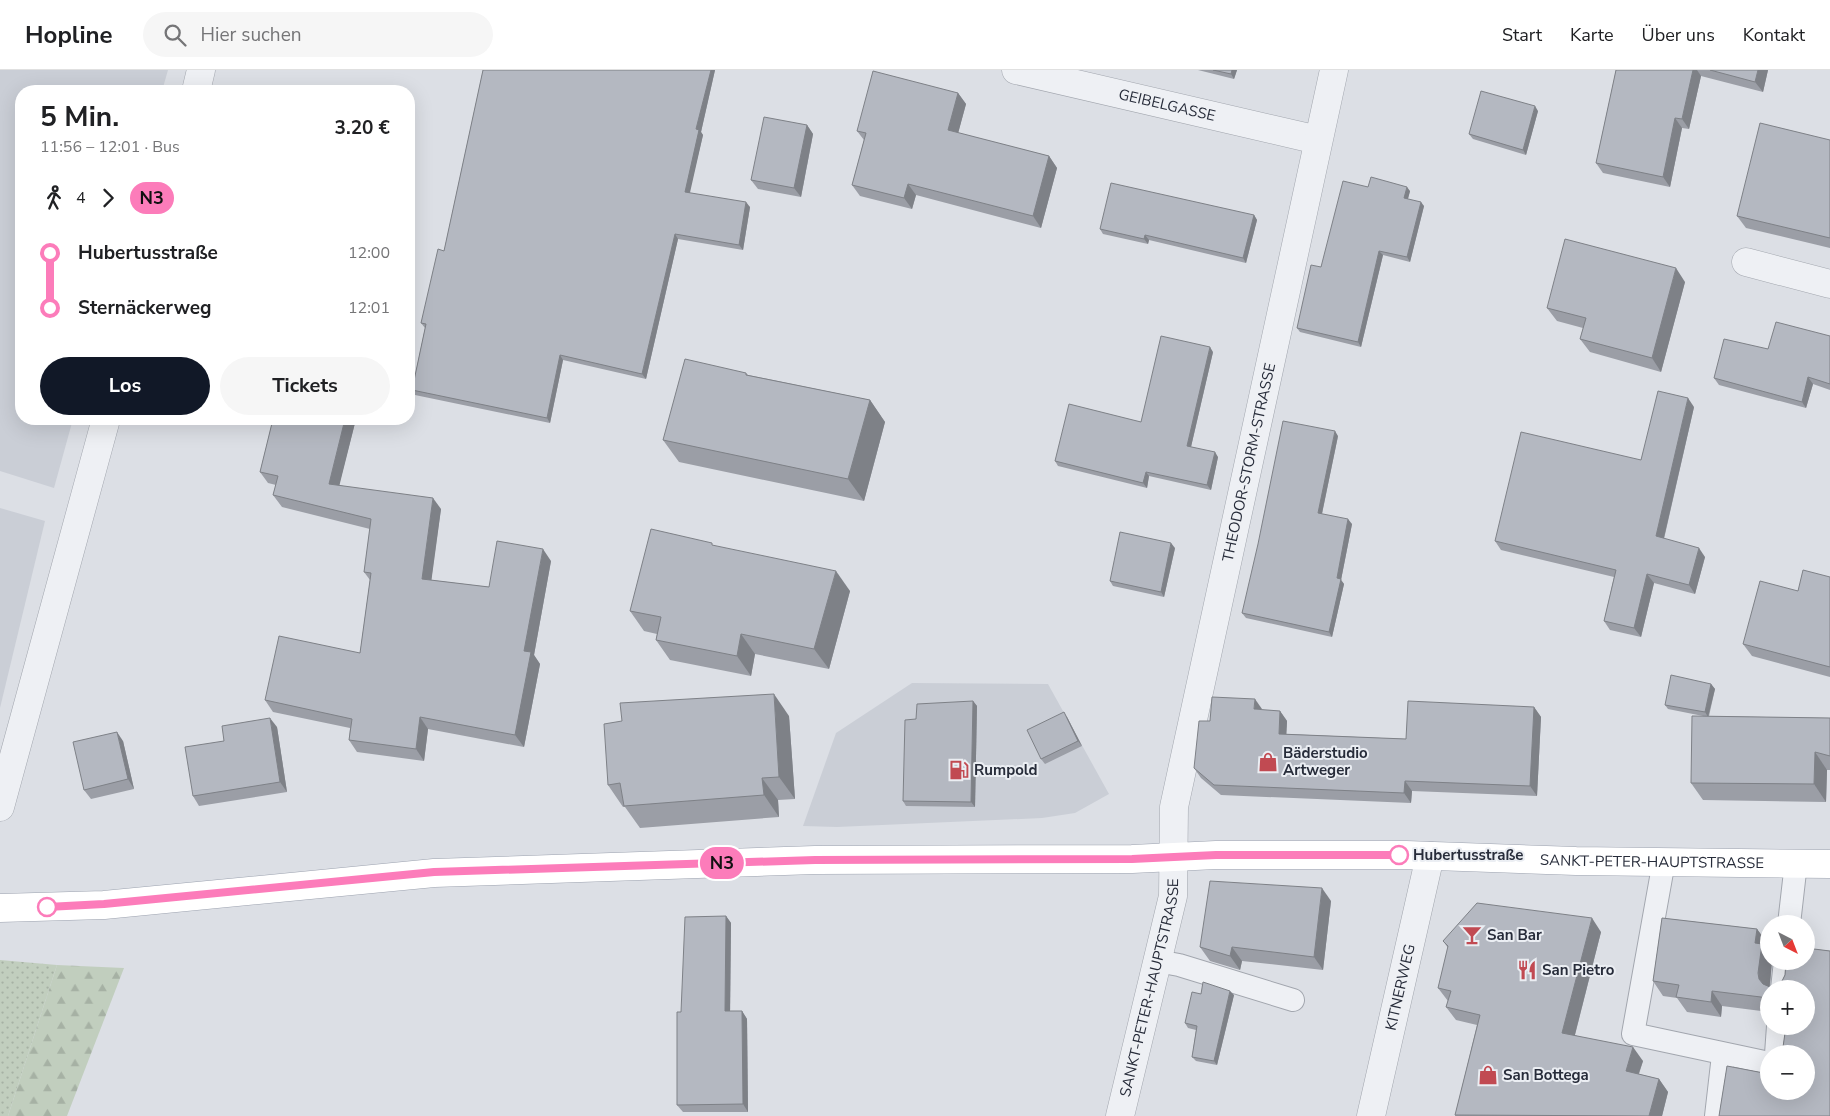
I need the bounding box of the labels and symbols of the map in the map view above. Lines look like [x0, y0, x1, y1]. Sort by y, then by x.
street label: GEIBELGASSE [1117, 84, 1217, 126]
street label: THEODOR-STORM-STRASSE [1218, 361, 1280, 564]
place label: Bäderstudio Artweger [1283, 743, 1368, 780]
shop icon: Bäderstudio Artweger [1257, 751, 1279, 773]
fuel station icon: Rumpold [948, 759, 970, 781]
place label: Rumpold [974, 760, 1037, 780]
marker: Hubertusstraße [1389, 845, 1409, 865]
place label: Hubertusstraße [1413, 845, 1523, 865]
line badge: N3 [700, 847, 744, 879]
street label: SANKT-PETER-HAUPTSTRASSE [1540, 850, 1764, 873]
street label: SANKT-PETER-HAUPTSTRASSE [1115, 878, 1183, 1099]
unlabelled marker [37, 897, 57, 917]
north arrow [1760, 915, 1815, 970]
bar icon: San Bar [1461, 924, 1483, 946]
place label: San Bar [1487, 925, 1542, 945]
street label: KITNERWEG [1381, 942, 1420, 1032]
restaurant icon: San Pietro [1516, 959, 1538, 981]
place label: San Pietro [1542, 960, 1615, 980]
shop icon: San Bottega [1477, 1064, 1499, 1086]
place label: San Bottega [1503, 1065, 1589, 1085]

